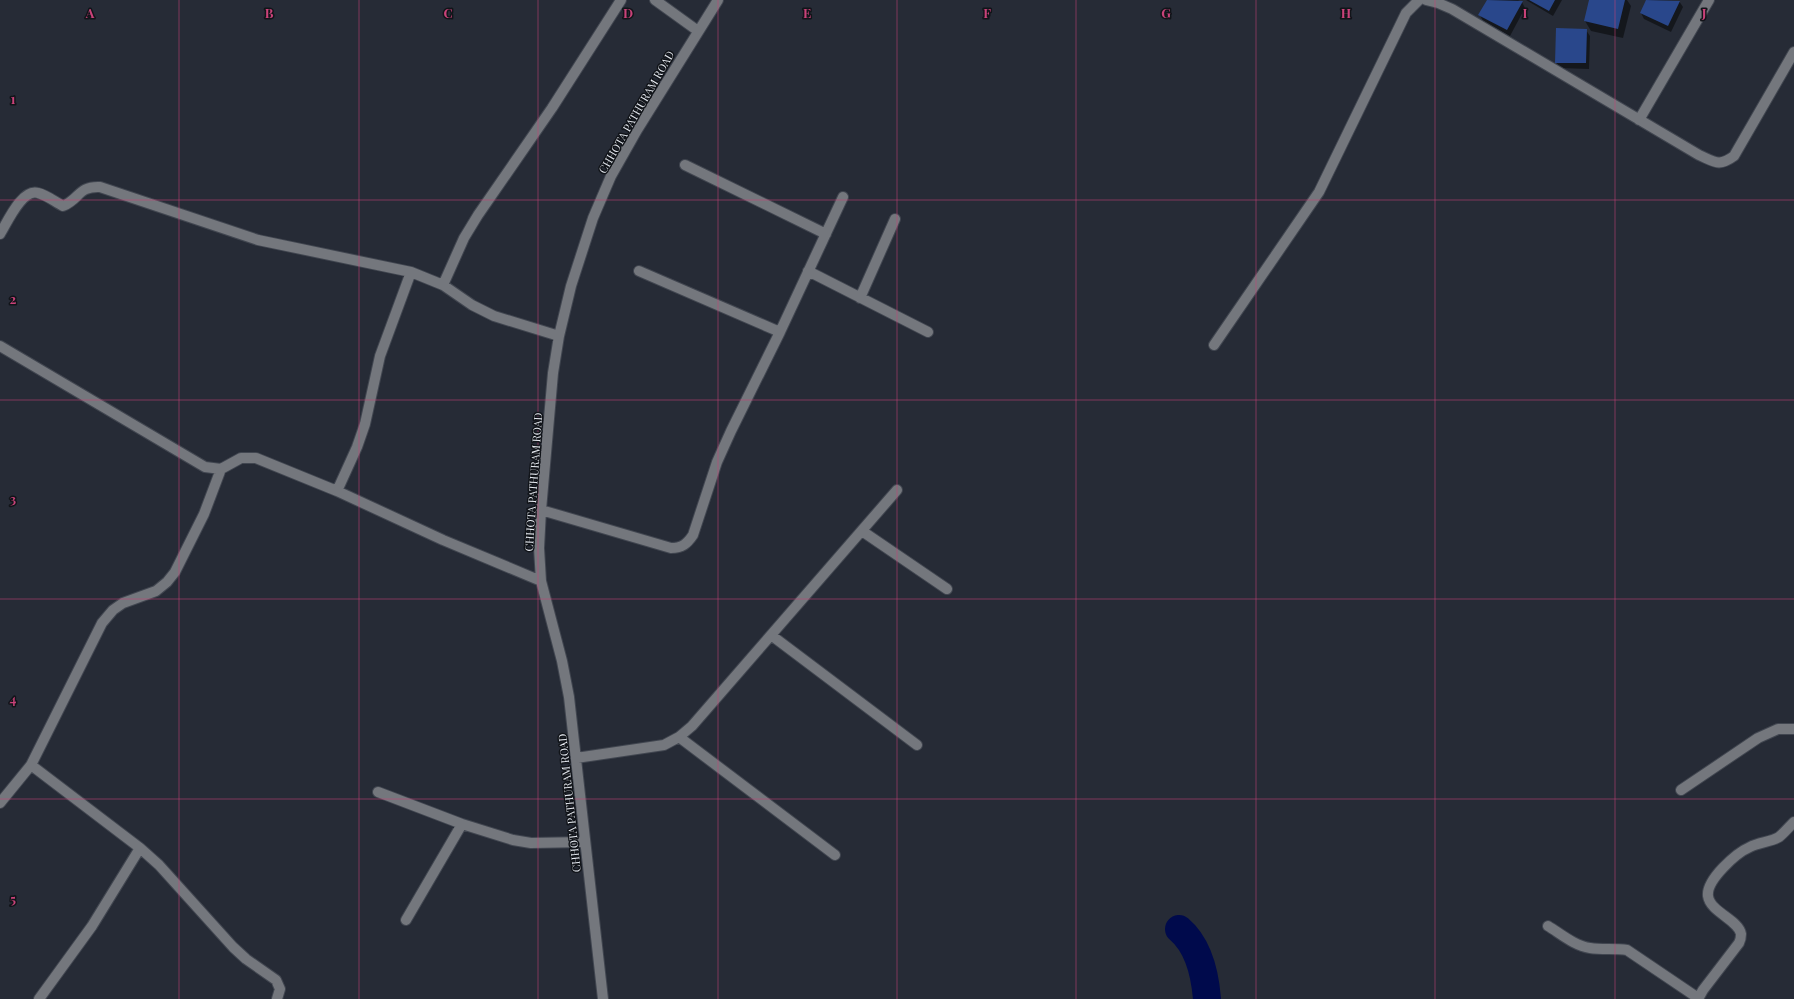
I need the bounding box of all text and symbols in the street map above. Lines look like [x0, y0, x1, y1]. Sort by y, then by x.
text: A [85, 4, 95, 21]
text: B [265, 4, 274, 21]
text: C [443, 4, 453, 21]
text: D [623, 4, 633, 21]
text: E [803, 4, 811, 21]
text: F [983, 4, 991, 21]
text: G [1161, 4, 1171, 21]
text: H [1341, 4, 1351, 21]
text: I [1523, 4, 1528, 21]
text: J [1701, 4, 1707, 21]
street label: CHHOTA PATHURAM ROAD [595, 48, 677, 176]
text: 1 [11, 90, 16, 107]
text: 2 [10, 290, 17, 307]
street label: CHHOTA PATHURAM ROAD [521, 412, 545, 552]
text: 3 [10, 490, 16, 507]
text: 4 [10, 690, 17, 707]
street label: CHHOTA PATHURAM ROAD [554, 733, 584, 873]
text: 5 [10, 890, 16, 907]

